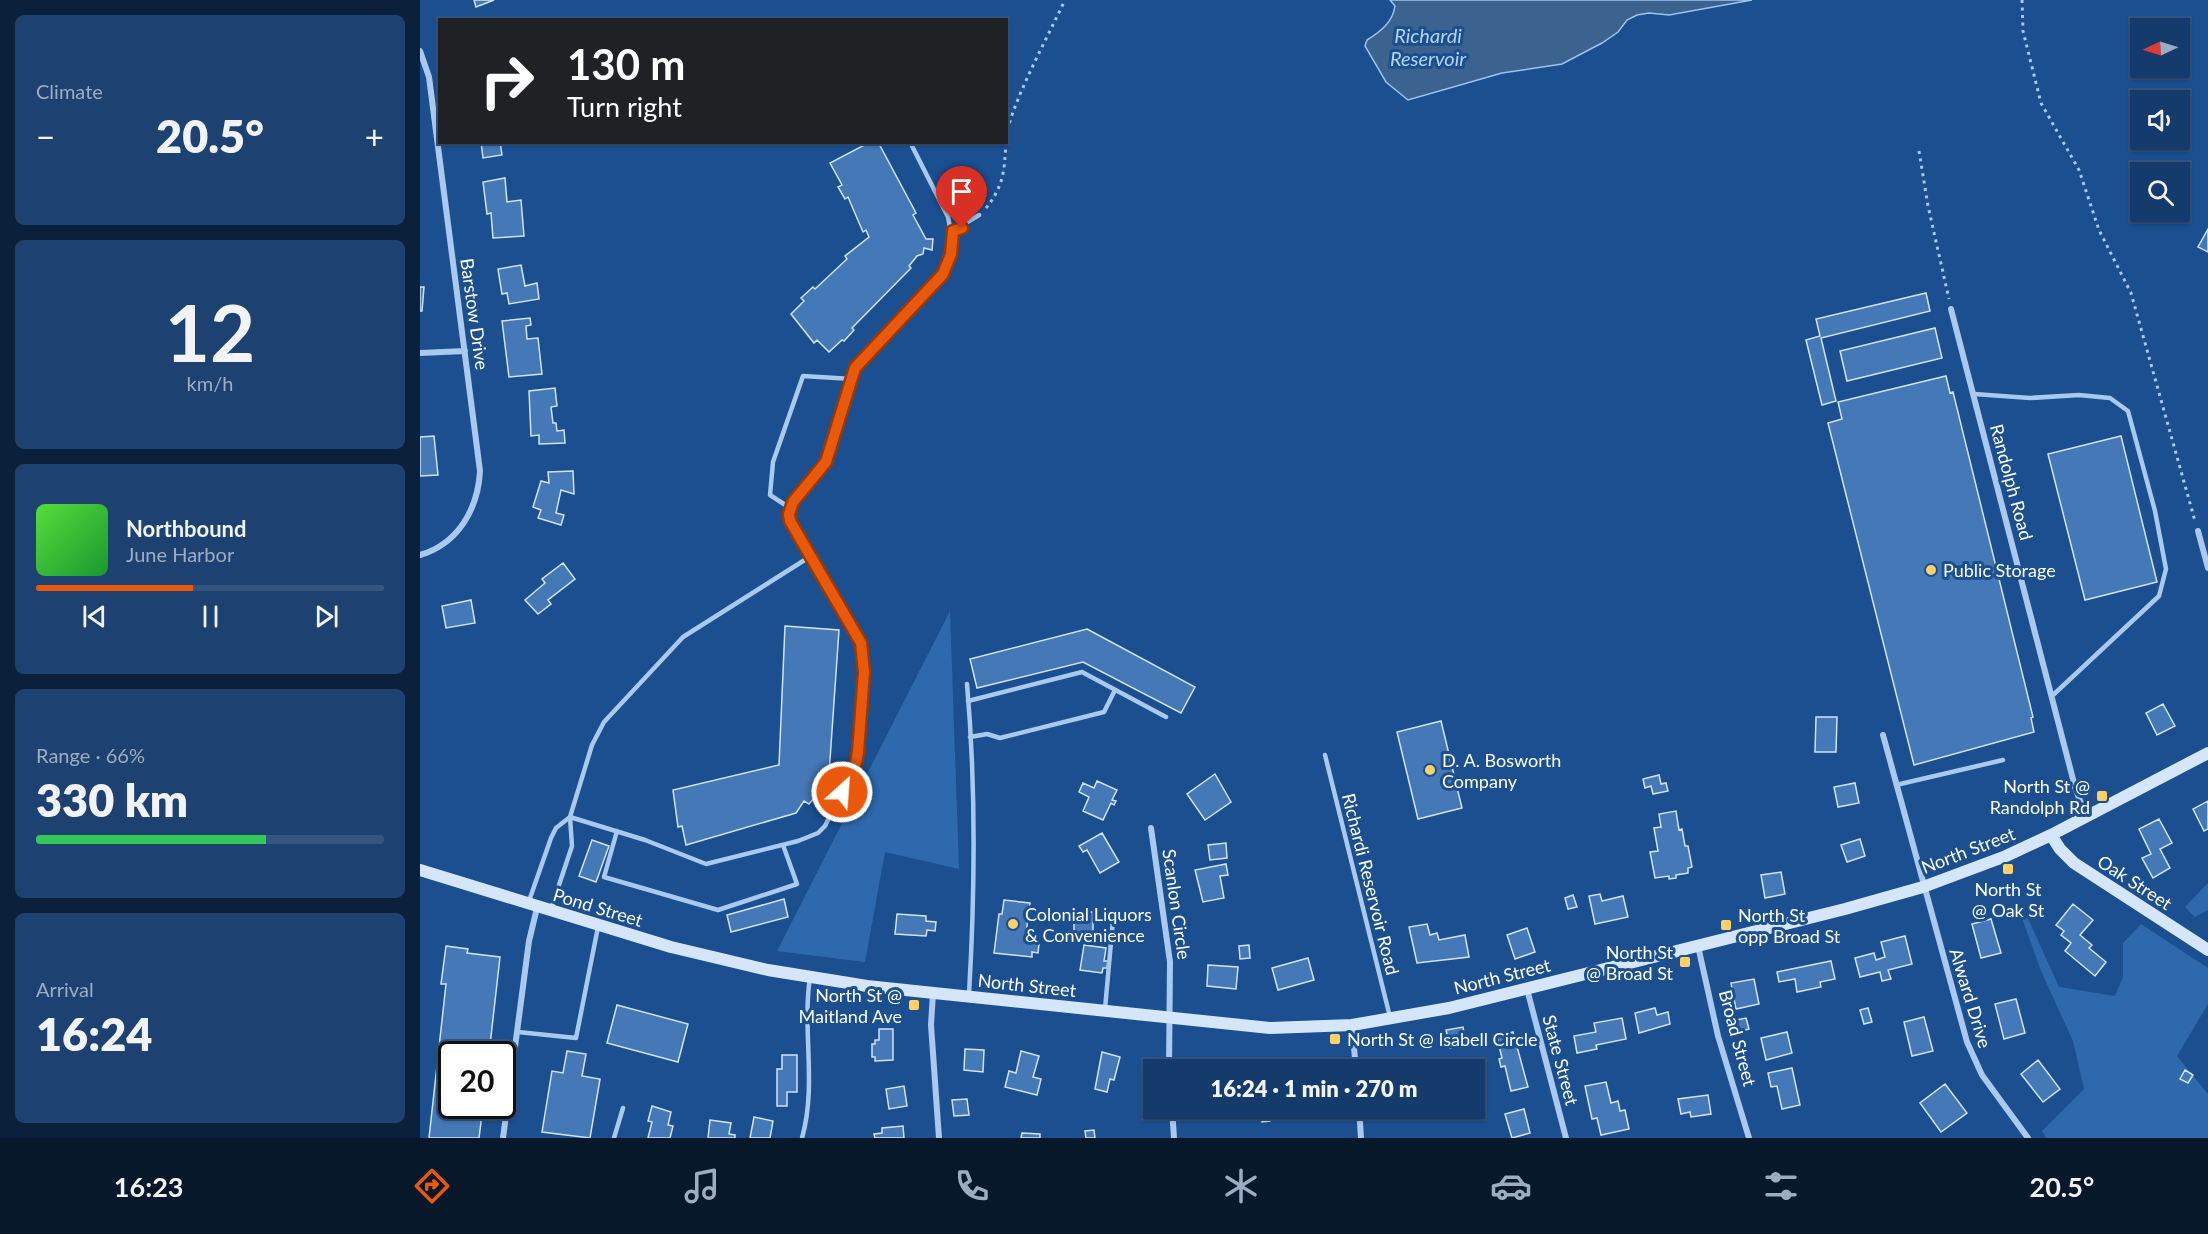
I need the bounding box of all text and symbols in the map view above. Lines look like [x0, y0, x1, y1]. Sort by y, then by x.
north arrow [2130, 18, 2190, 78]
map controls [2130, 18, 2190, 222]
water label: Richardi Reservoir [1390, 23, 1467, 70]
text: 130 m [567, 39, 685, 89]
icon: right [468, 42, 546, 120]
text: Climate [36, 79, 103, 103]
text: Turn right [567, 90, 682, 123]
button: sound [2130, 90, 2190, 150]
text: 20.5° [156, 109, 264, 163]
text: − [36, 116, 55, 156]
text: + [365, 116, 384, 156]
button: search [2130, 162, 2190, 222]
pin [936, 166, 987, 228]
icon: arrive [945, 175, 978, 208]
street label: Barstow Drive [456, 257, 494, 371]
text: 12 [165, 285, 255, 379]
text: km/h [187, 371, 233, 395]
street label: Randolph Road [1986, 422, 2038, 542]
text: Northbound [126, 515, 246, 542]
text: June Harbor [126, 542, 234, 566]
place label: Public Storage [1943, 559, 2056, 581]
marker: Public Storage [1924, 563, 1938, 577]
icon: previous [78, 600, 111, 633]
icon: pause [194, 600, 227, 633]
icon: next [310, 600, 343, 633]
text: Range · 66% [36, 743, 145, 767]
place label: D. A. Bosworth Company [1442, 749, 1561, 792]
position arrow [810, 760, 874, 824]
marker: D. A. Bosworth Company [1423, 763, 1437, 777]
text: 330 km [36, 773, 188, 827]
place label: North St @ Randolph Rd [1990, 775, 2090, 818]
marker: North St @ Randolph Rd [2095, 789, 2109, 803]
street label: Richardi Reservoir Road [1338, 791, 1404, 977]
street label: North Street [1918, 822, 2019, 878]
street label: Scanlon Circle [1158, 847, 1196, 961]
street label: Oak Street [2094, 850, 2177, 914]
marker: North St @ Oak St [2001, 862, 2015, 876]
place label: North St @ Oak St [1972, 878, 2045, 921]
street label: Pond Street [550, 883, 646, 931]
place label: Colonial Liquors & Convenience [1025, 903, 1152, 946]
place label: North St opp Broad St [1738, 904, 1841, 947]
marker: Colonial Liquors & Convenience [1006, 917, 1020, 931]
marker: North St opp Broad St [1719, 918, 1733, 932]
place label: North St @ Broad St [1586, 941, 1674, 984]
street label: Alward Drive [1945, 945, 1997, 1051]
street label: North Street [1451, 953, 1553, 999]
marker: North St @ Broad St [1678, 955, 1692, 969]
street label: North Street [977, 969, 1078, 1001]
text: Arrival [36, 977, 94, 1001]
place label: North St @ Maitland Ave [799, 984, 902, 1027]
street label: Broad Street [1715, 987, 1762, 1089]
marker: North St @ Maitland Ave [907, 998, 921, 1012]
text: 16:24 [36, 1007, 152, 1061]
street label: State Street [1538, 1012, 1584, 1108]
place label: North St @ Isabell Circle [1347, 1028, 1538, 1050]
marker: North St @ Isabell Circle [1328, 1032, 1342, 1046]
speed limit sign: 20 [438, 1041, 516, 1119]
text: 16:24 · 1 min · 270 m [1211, 1075, 1417, 1102]
icon: directions [411, 1165, 453, 1207]
icon: music [681, 1165, 723, 1207]
icon: phone [951, 1165, 993, 1207]
icon: climate [1220, 1165, 1262, 1207]
icon: car [1490, 1165, 1532, 1207]
icon: filters [1760, 1165, 1802, 1207]
text: 16:23 [114, 1170, 183, 1203]
text: 20.5° [2029, 1170, 2094, 1203]

